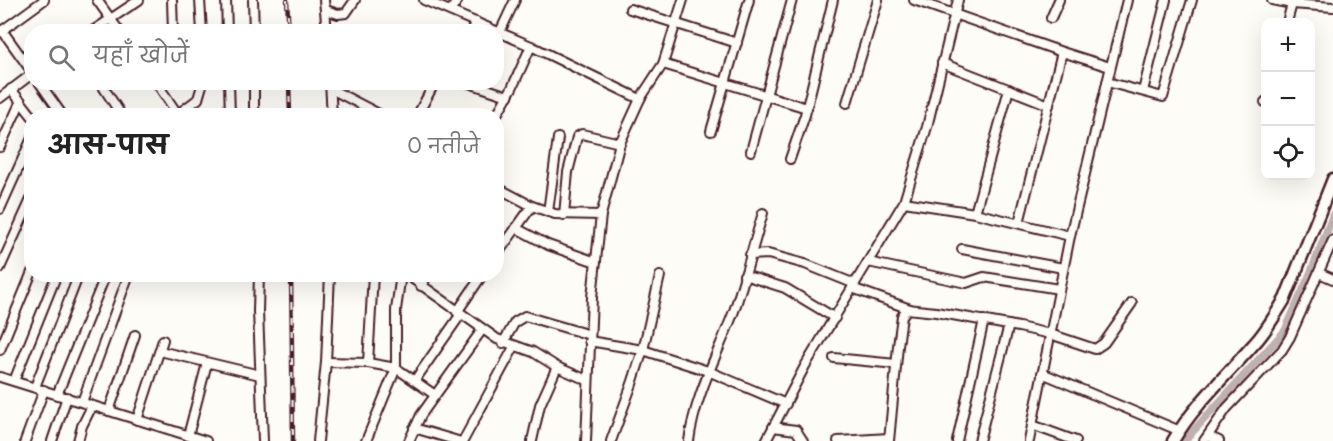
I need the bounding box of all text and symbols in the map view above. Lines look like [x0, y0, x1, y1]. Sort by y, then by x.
map controls [1261, 18, 1315, 180]
button: + [1261, 18, 1315, 72]
search box [24, 24, 504, 90]
text: यहाँ खोजें [93, 37, 189, 70]
icon: search [45, 41, 78, 74]
button: − [1261, 72, 1315, 126]
text: आस-पास [48, 124, 168, 163]
button: locate [1261, 126, 1315, 180]
text: 0 नतीजे [407, 130, 480, 160]

